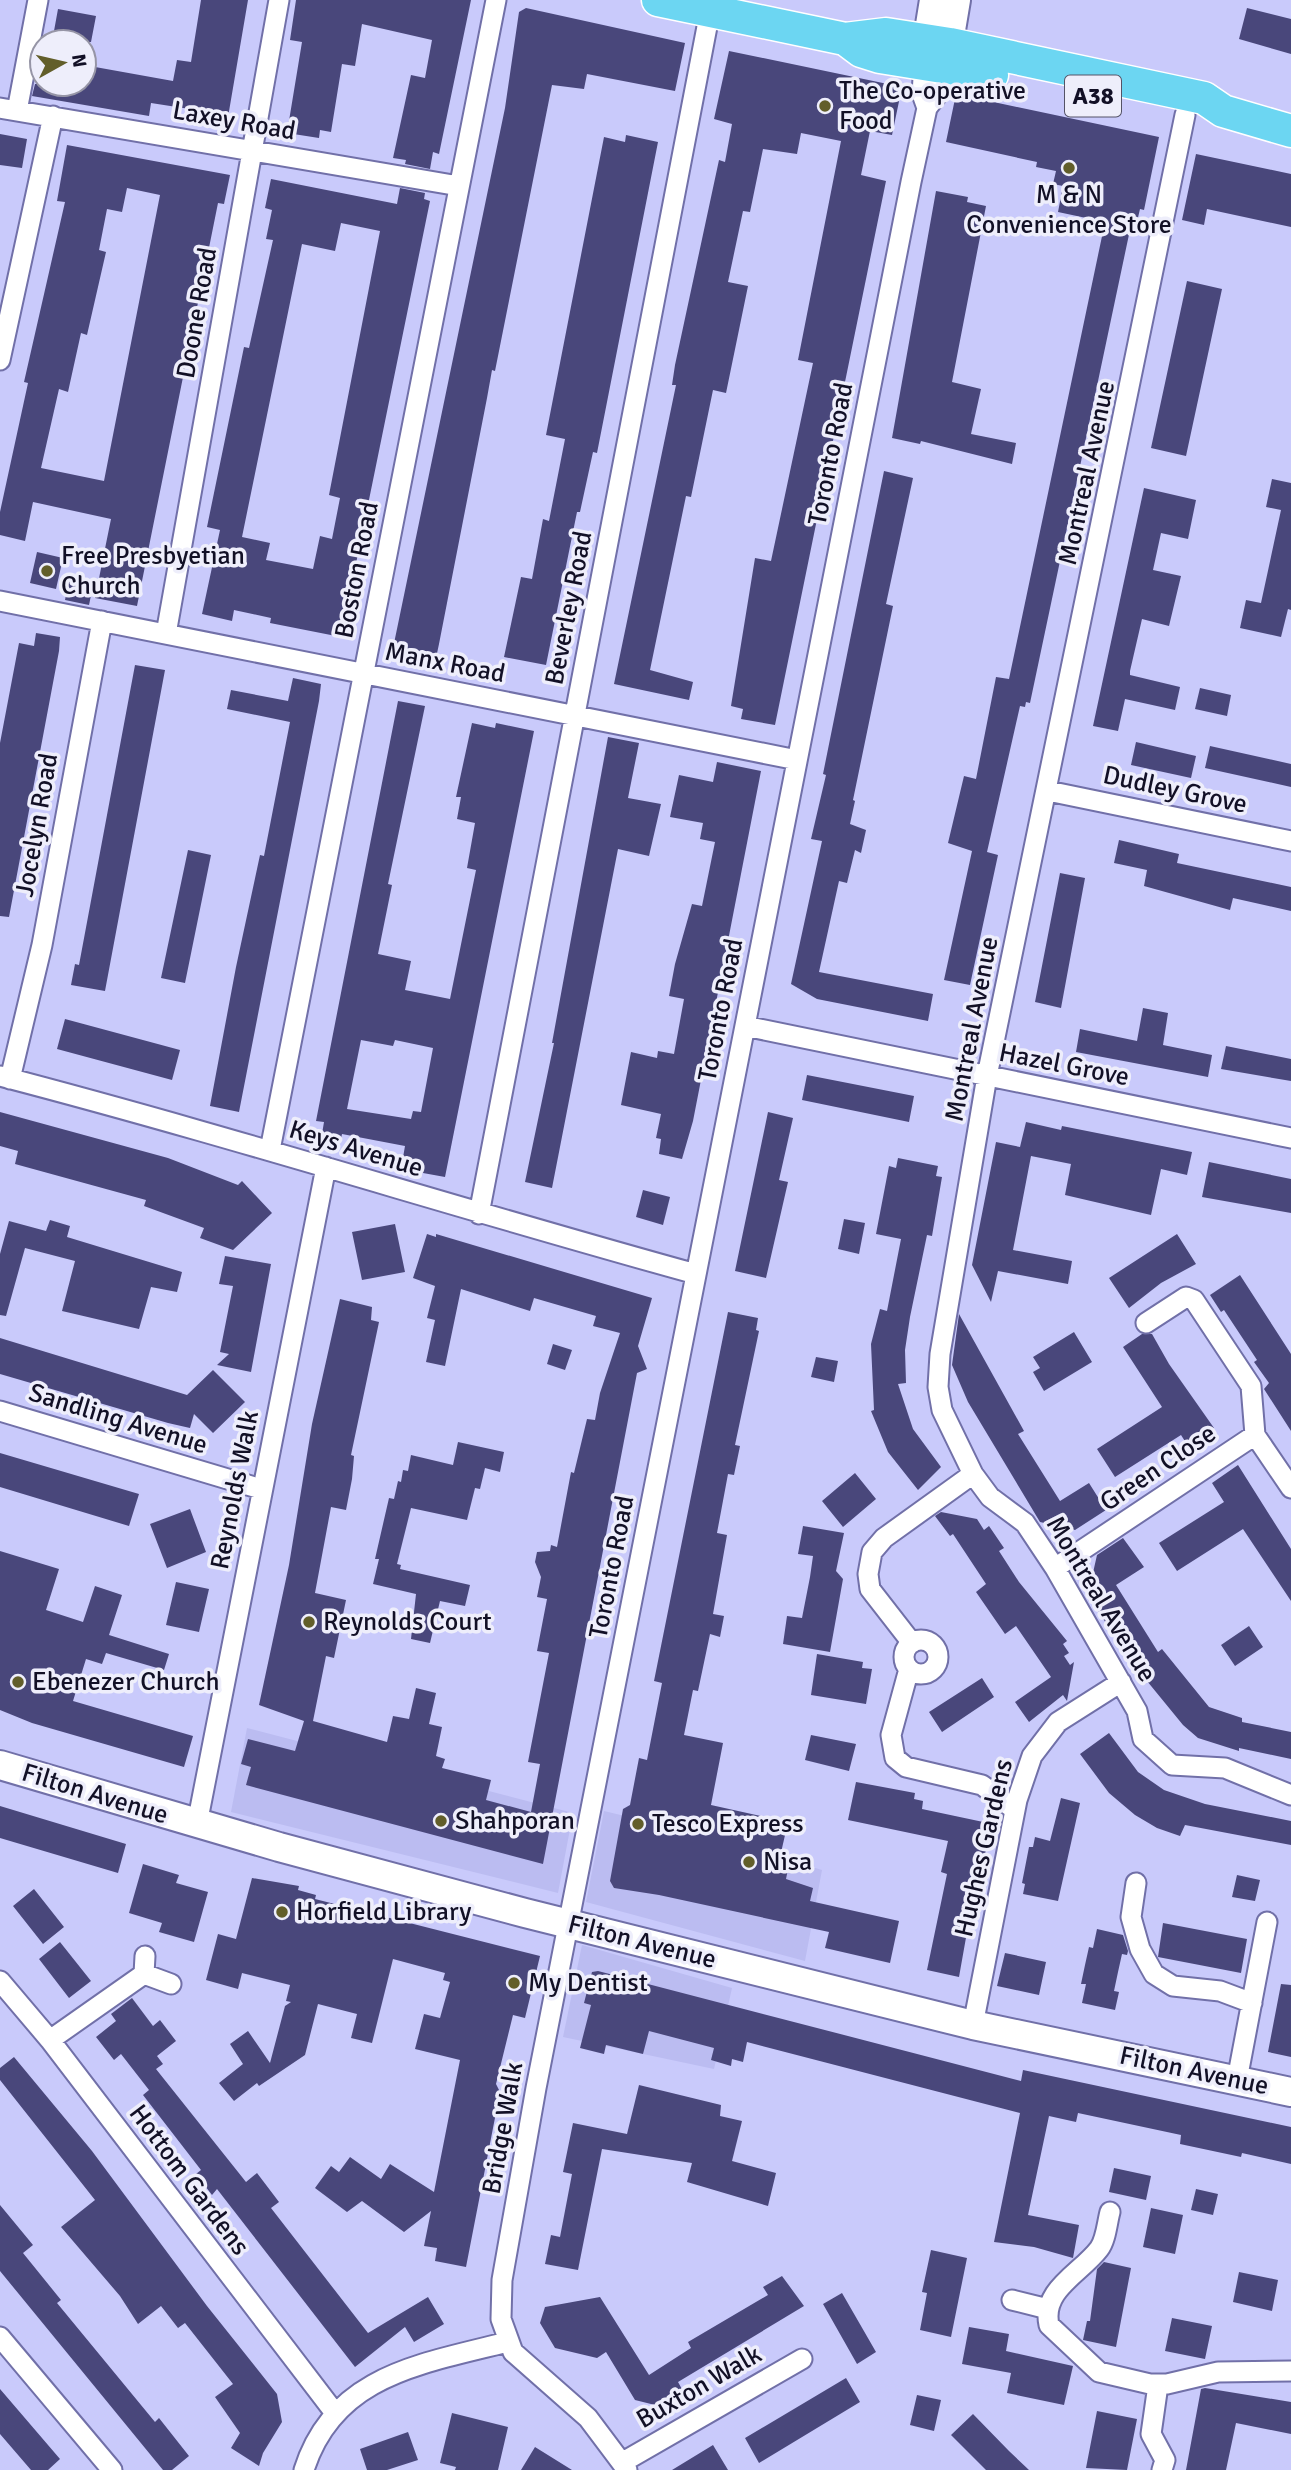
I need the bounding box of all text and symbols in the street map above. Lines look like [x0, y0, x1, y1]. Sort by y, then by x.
north arrow [28, 28, 98, 98]
text: N [66, 53, 92, 69]
place label: The Co-operative Food [839, 75, 1026, 137]
road number: A38 [1065, 76, 1121, 116]
street label: Laxey Road [170, 94, 298, 148]
marker: The Co-operative Food [817, 98, 833, 114]
marker: M & N Convenience Store [1061, 160, 1077, 176]
place label: M & N Convenience Store [966, 179, 1172, 241]
street label: Doone Road [170, 245, 224, 381]
street label: Montreal Avenue [1052, 378, 1122, 568]
street label: Toronto Road [801, 380, 861, 528]
street label: Boston Road [328, 499, 386, 641]
street label: Beverley Road [538, 528, 600, 688]
place label: Free Presbyetian Church [61, 540, 245, 602]
marker: Free Presbyetian Church [39, 563, 55, 579]
street label: Manx Road [382, 636, 508, 690]
street label: Jocelyn Road [9, 751, 65, 899]
street label: Dudley Grove [1100, 759, 1250, 821]
street label: Montreal Avenue [938, 934, 1006, 1124]
street label: Toronto Road [691, 936, 751, 1084]
street label: Hazel Grove [996, 1037, 1132, 1093]
street label: Keys Avenue [285, 1113, 427, 1185]
street label: Sandling Avenue [25, 1377, 211, 1461]
street label: Reynolds Walk [204, 1408, 266, 1572]
street label: Green Close [1094, 1418, 1222, 1518]
street label: Toronto Road [582, 1493, 642, 1641]
street label: Montreal Avenue [1039, 1510, 1163, 1688]
place label: Reynolds Court [323, 1606, 492, 1638]
marker: Reynolds Court [301, 1614, 317, 1630]
place label: Ebenezer Church [32, 1666, 220, 1698]
marker: Ebenezer Church [10, 1674, 26, 1690]
street label: Hughes Gardens [948, 1756, 1020, 1940]
street label: Filton Avenue [18, 1757, 172, 1831]
place label: Shahporan [455, 1805, 575, 1837]
place label: Tesco Express [652, 1808, 804, 1840]
marker: Shahporan [433, 1813, 449, 1829]
marker: Tesco Express [630, 1816, 646, 1832]
place label: Nisa [763, 1846, 812, 1878]
marker: Nisa [741, 1854, 757, 1870]
place label: Horfield Library [296, 1896, 471, 1928]
marker: Horfield Library [274, 1904, 290, 1920]
street label: Filton Avenue [565, 1908, 719, 1976]
place label: My Dentist [528, 1967, 648, 1999]
marker: My Dentist [506, 1975, 522, 1991]
street label: Filton Avenue [1117, 2040, 1271, 2102]
street label: Bridge Walk [476, 2059, 530, 2197]
street label: Hottom Gardens [122, 2098, 256, 2262]
street label: Buxton Walk [631, 2338, 767, 2436]

